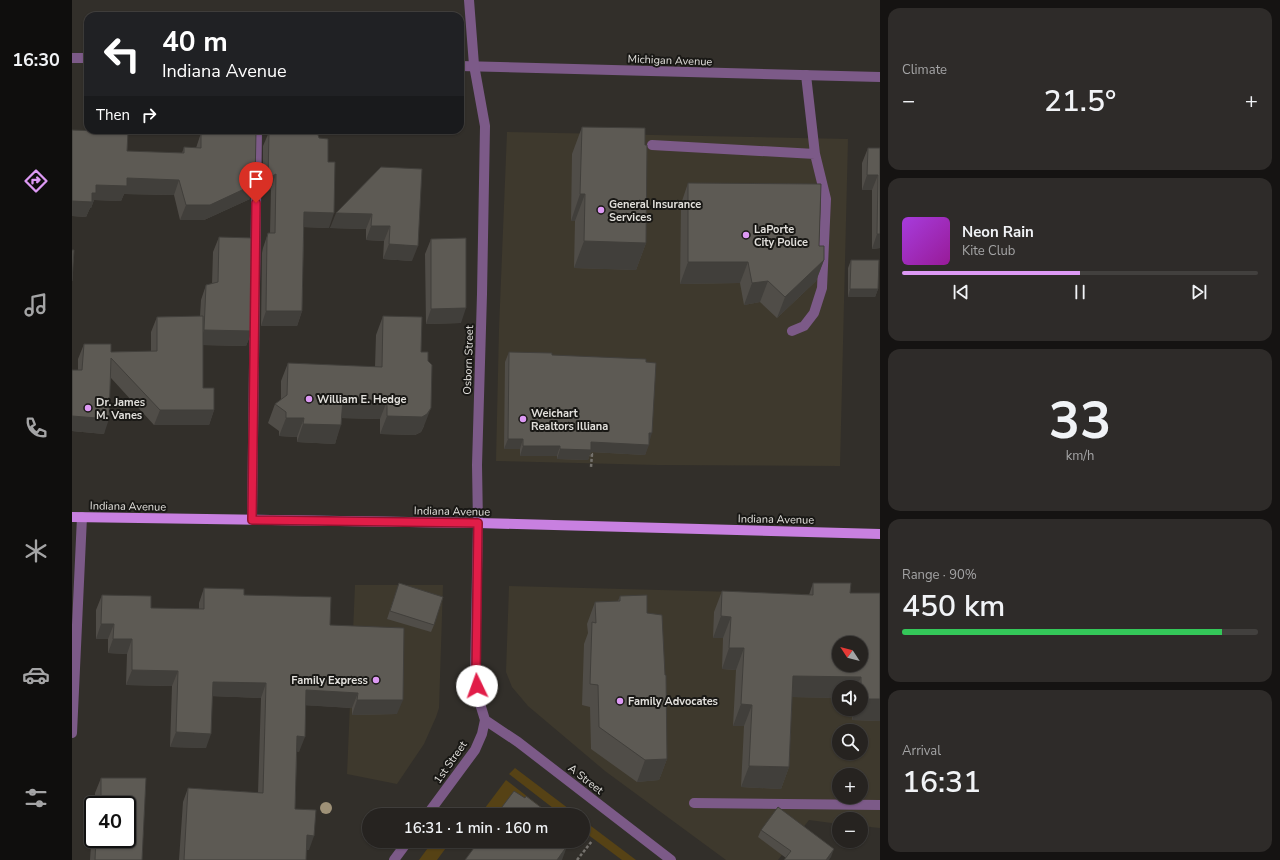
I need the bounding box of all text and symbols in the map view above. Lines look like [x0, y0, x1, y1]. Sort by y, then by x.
text: 40 m [162, 23, 228, 61]
icon: left [96, 28, 148, 80]
text: 16:30 [12, 48, 60, 72]
street label: Michigan Avenue [627, 52, 713, 69]
text: Indiana Avenue [162, 59, 287, 83]
text: Climate [902, 61, 947, 79]
text: 21.5° [1044, 81, 1116, 122]
text: − [902, 86, 915, 116]
text: + [1245, 86, 1258, 116]
icon: right [138, 104, 160, 126]
text: Then [96, 105, 130, 125]
pin [239, 162, 273, 203]
icon: directions [22, 167, 50, 195]
icon: arrive [245, 168, 267, 190]
place label: General Insurance Services [609, 197, 701, 225]
marker: General Insurance Services [596, 205, 606, 215]
place label: LaPorte City Police [754, 222, 808, 250]
text: Neon Rain [962, 222, 1034, 242]
marker: LaPorte City Police [741, 230, 751, 240]
text: Kite Club [962, 242, 1015, 260]
icon: previous [950, 281, 972, 303]
icon: pause [1069, 281, 1091, 303]
icon: next [1188, 281, 1210, 303]
icon: music [22, 291, 50, 319]
street label: Osborn Street [460, 325, 477, 395]
text: 33 [1049, 385, 1111, 456]
place label: William E. Hedge [317, 392, 407, 407]
marker: William E. Hedge [304, 394, 314, 404]
place label: Dr. James M. Vanes [96, 395, 145, 423]
marker: Dr. James M. Vanes [83, 403, 93, 413]
place label: Weichart Realtors Illiana [531, 406, 608, 434]
icon: phone [22, 414, 50, 442]
marker: Weichart Realtors Illiana [518, 414, 528, 424]
text: km/h [1066, 447, 1094, 465]
street label: Indiana Avenue [90, 498, 166, 515]
street label: Indiana Avenue [414, 503, 490, 520]
street label: Indiana Avenue [738, 511, 814, 528]
icon: climate [22, 537, 50, 565]
text: Range · 90% [902, 566, 977, 584]
text: 450 km [902, 586, 1005, 627]
north arrow [832, 636, 868, 672]
map controls [832, 636, 868, 848]
icon: car [22, 661, 50, 689]
position arrow [456, 665, 498, 707]
place label: Family Express [291, 673, 368, 688]
marker: Family Express [371, 675, 381, 685]
button: sound [832, 680, 868, 716]
place label: Family Advocates [628, 694, 718, 709]
marker: Family Advocates [615, 696, 625, 706]
button: search [832, 724, 868, 760]
street label: 1st Street [430, 738, 471, 786]
text: Arrival [902, 742, 941, 760]
street label: A Street [565, 761, 607, 798]
text: 16:31 [902, 762, 981, 803]
button: + [832, 768, 868, 804]
icon: filters [22, 784, 50, 812]
speed limit sign: 40 [84, 796, 136, 848]
button: − [832, 812, 868, 848]
text: 16:31 · 1 min · 160 m [404, 818, 548, 838]

